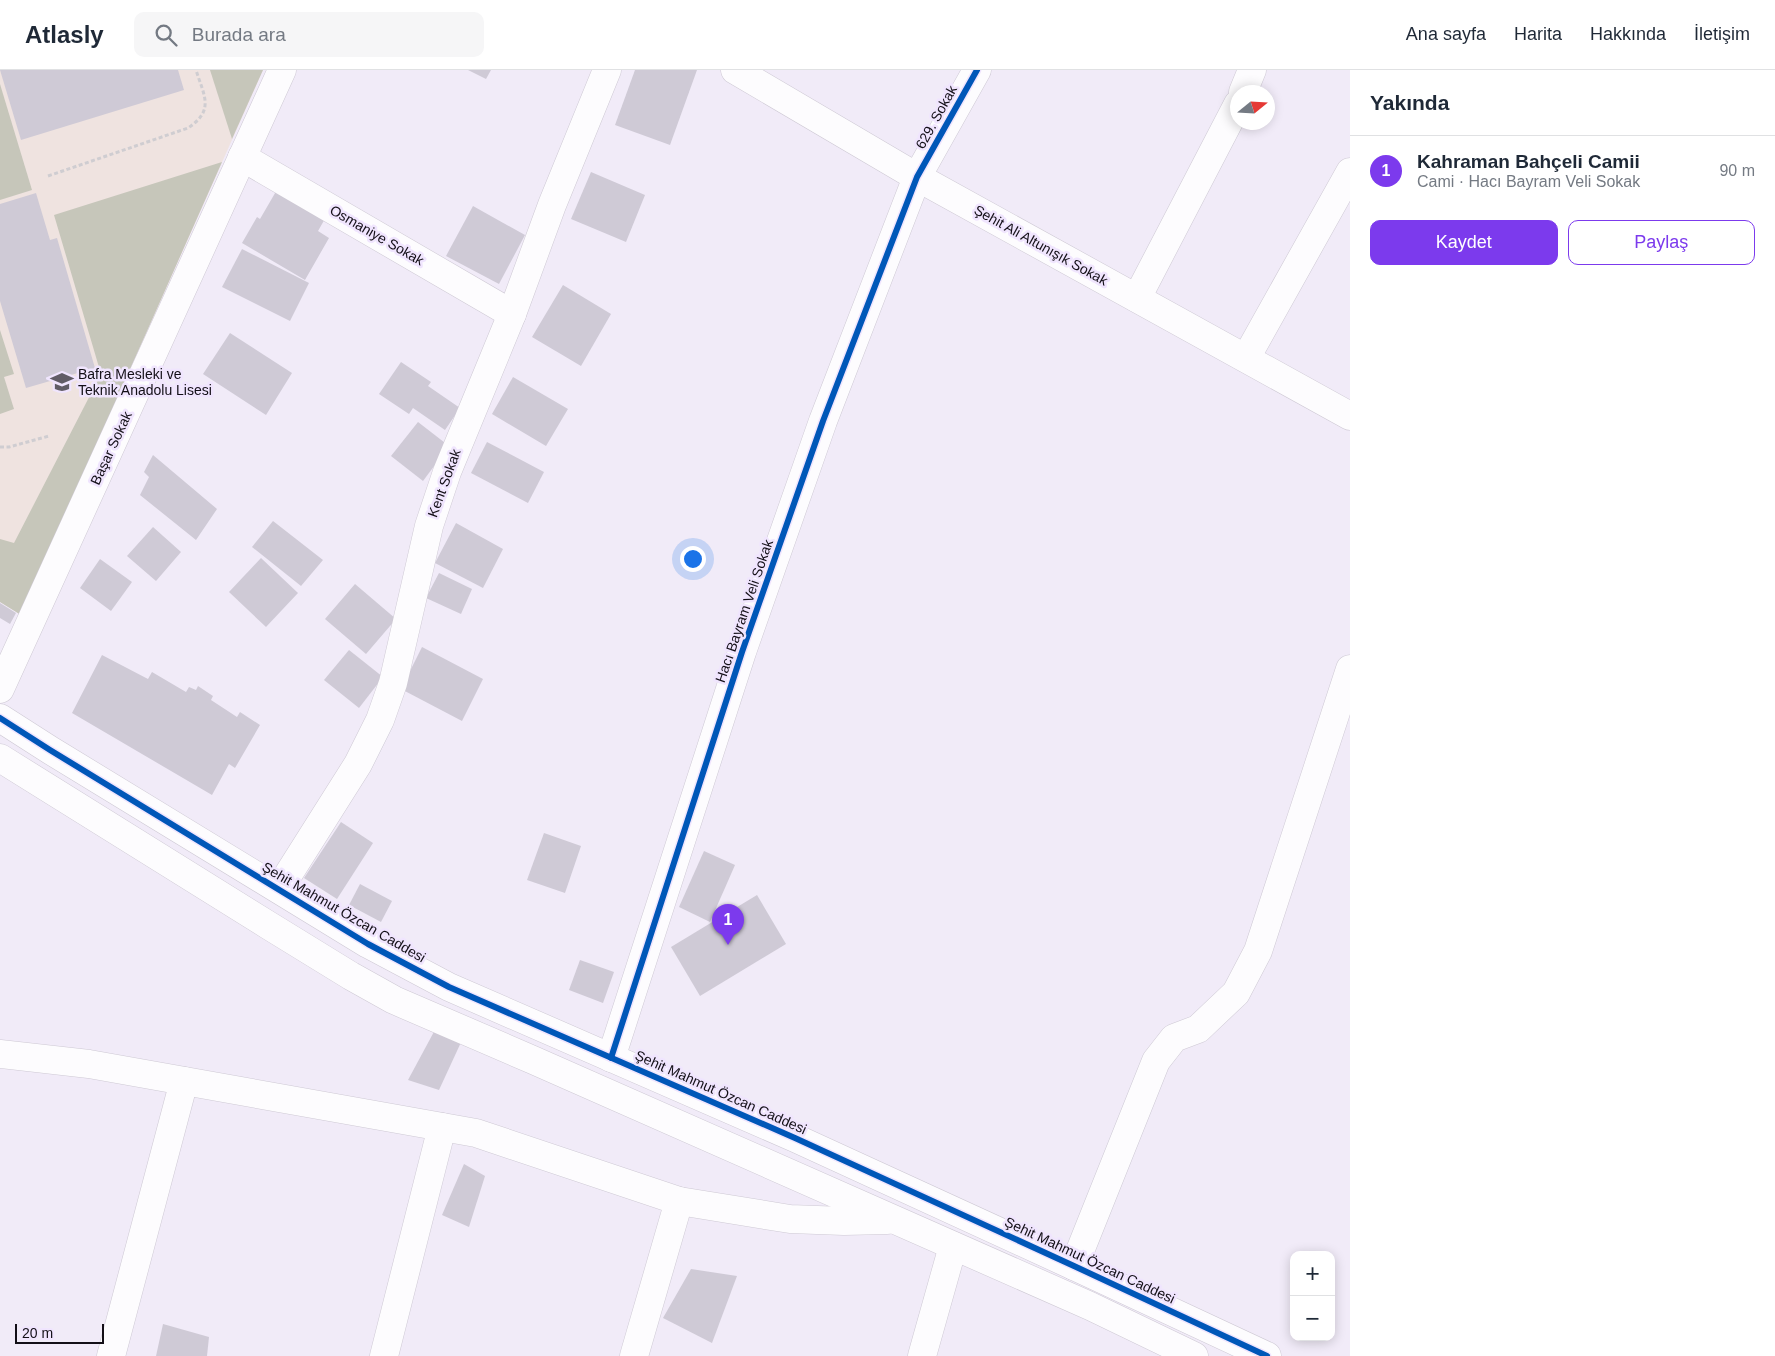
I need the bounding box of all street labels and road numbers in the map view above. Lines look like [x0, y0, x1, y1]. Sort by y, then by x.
street label: 629. Sokak [912, 82, 960, 152]
street label: Osmaniye Sokak [327, 202, 428, 269]
street label: Şehit Ali Altunışık Sokak [971, 202, 1111, 289]
street label: Başar Sokak [87, 408, 135, 487]
street label: Kent Sokak [424, 446, 464, 519]
street label: Hacı Bayram Veli Sokak [712, 536, 776, 685]
street label: Şehit Mahmut Özcan Caddesi [259, 858, 429, 965]
street label: Şehit Mahmut Özcan Caddesi [633, 1046, 810, 1137]
street label: Şehit Mahmut Özcan Caddesi [1002, 1213, 1178, 1307]

